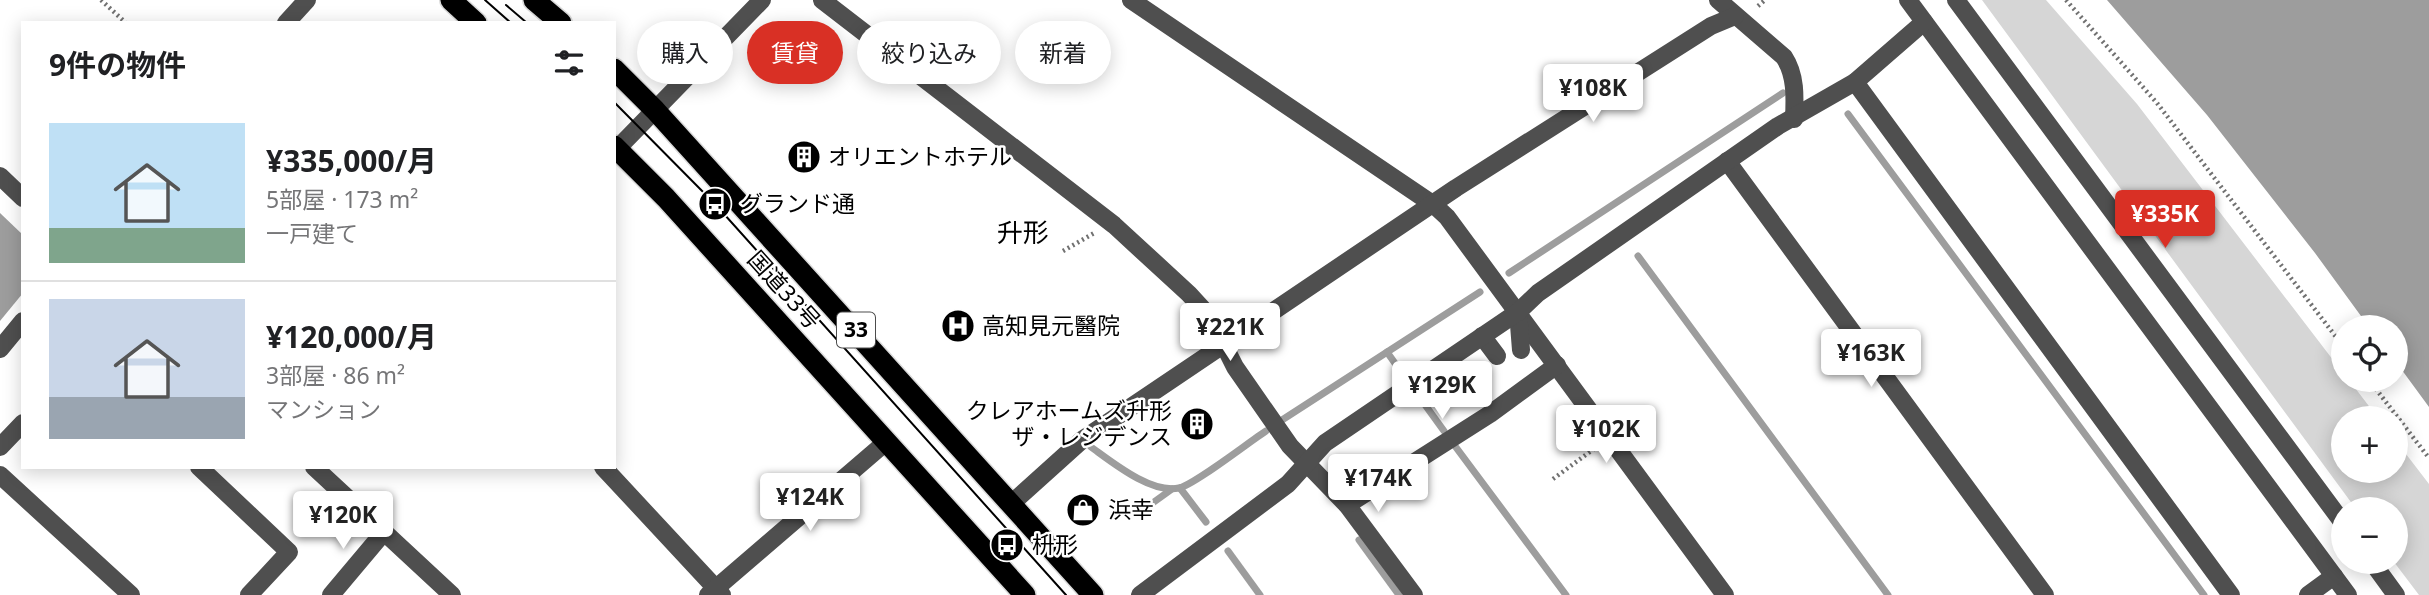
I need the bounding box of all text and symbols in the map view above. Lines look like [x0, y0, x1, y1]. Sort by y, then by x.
chip: 購入 [637, 21, 733, 84]
chip: 賃貸 [747, 21, 843, 84]
chip: 絞り込み [857, 21, 1001, 84]
chip: 新着 [1015, 21, 1111, 84]
text: 9件の物件 [49, 44, 186, 85]
icon: filters [550, 44, 588, 82]
pin: ¥108K [1544, 64, 1642, 124]
text: ¥108K [1559, 71, 1627, 103]
building icon: オリエントホテル [785, 138, 823, 176]
text: ¥335,000/月 [266, 140, 437, 181]
place label: オリエントホテル [828, 140, 1012, 172]
icon: home [105, 151, 189, 235]
text: 5部屋 · 173 m² [266, 183, 418, 215]
bus stop icon: グランド通 [696, 185, 734, 223]
place label: グランド通 [740, 187, 855, 219]
pin: ¥335K [2116, 190, 2214, 250]
text: ¥335K [2131, 197, 2199, 229]
district label: 升形 [997, 214, 1049, 250]
text: 一戸建て [266, 217, 358, 249]
street label: 国道33号 [741, 243, 829, 335]
pin: ¥221K [1181, 304, 1279, 363]
hospital icon: 高知見元醫院 [939, 307, 977, 345]
place label: 高知見元醫院 [982, 309, 1120, 341]
text: ¥221K [1196, 310, 1264, 342]
road number: 33 [837, 312, 875, 348]
map controls [2331, 315, 2408, 574]
button: locate [2331, 315, 2408, 392]
text: ¥120,000/月 [266, 316, 437, 357]
icon: home [105, 327, 189, 411]
pin: ¥163K [1822, 330, 1920, 389]
text: ¥163K [1837, 336, 1905, 368]
text: 3部屋 · 86 m² [266, 359, 405, 391]
pin: ¥129K [1393, 362, 1491, 421]
text: ¥129K [1408, 368, 1476, 400]
text: マンション [266, 393, 381, 425]
place label: クレアホームズ升形 ザ・レジデンス [966, 394, 1172, 452]
building icon: クレアホームズ升形 ザ・レジデンス [1178, 405, 1216, 443]
pin: ¥102K [1557, 406, 1655, 465]
button: + [2331, 406, 2408, 483]
text: ¥102K [1572, 412, 1640, 444]
pin: ¥174K [1329, 454, 1427, 514]
text: ¥174K [1344, 461, 1412, 493]
pin: ¥124K [761, 474, 859, 533]
text: ¥124K [776, 480, 844, 512]
pin: ¥120K [294, 491, 392, 551]
shop icon: 浜幸 [1064, 491, 1102, 529]
place label: 浜幸 [1108, 493, 1154, 525]
button: − [2331, 497, 2408, 574]
text: ¥120K [309, 498, 377, 530]
bus stop icon: 枡形 [988, 526, 1026, 564]
place label: 枡形 [1032, 528, 1078, 560]

